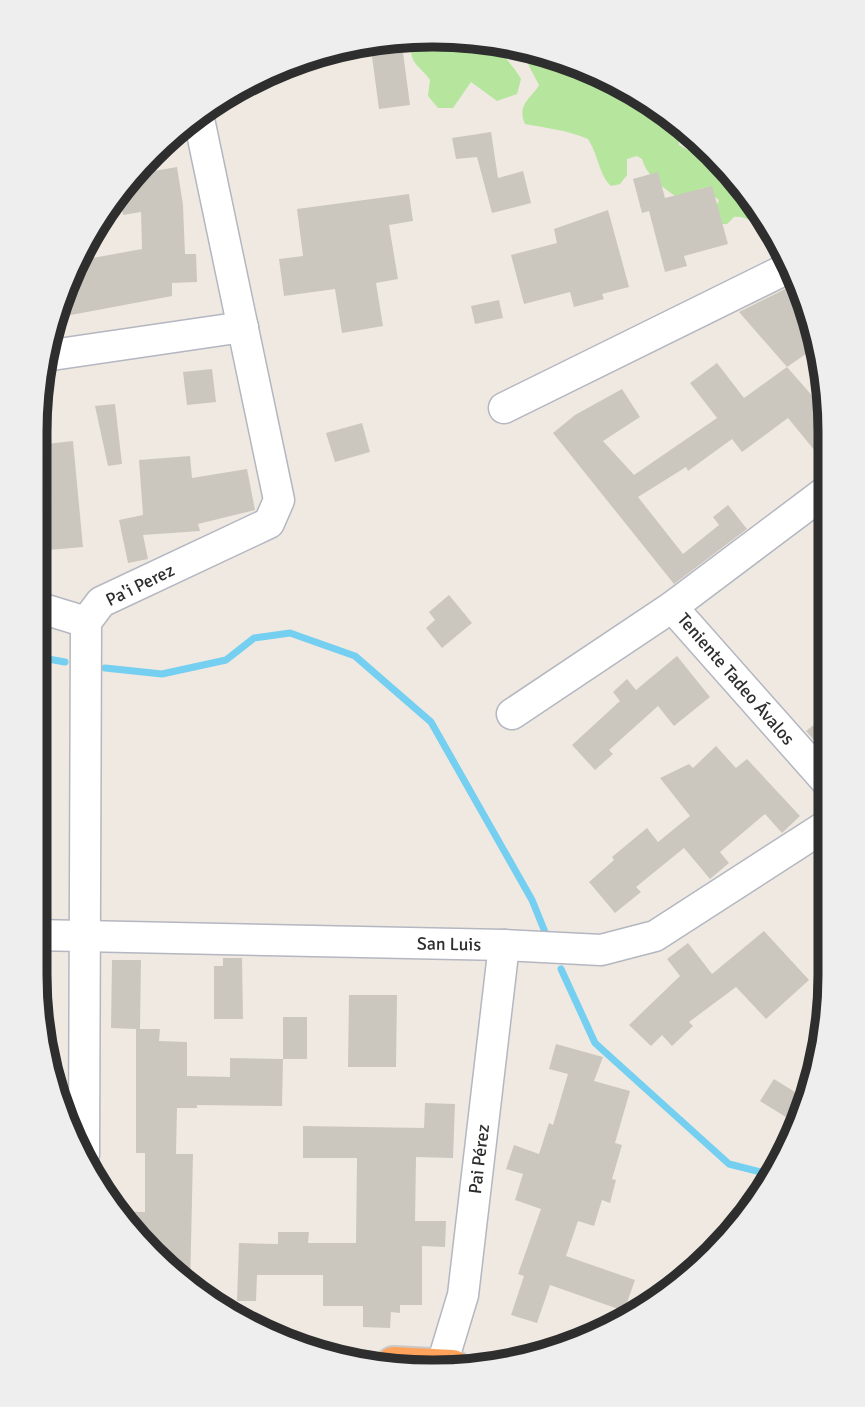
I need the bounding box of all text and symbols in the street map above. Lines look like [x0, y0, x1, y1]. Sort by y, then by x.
street label: Pa'i Perez [102, 559, 178, 611]
street label: Teniente Tadeo Ávalos [673, 608, 799, 750]
street label: San Luis [417, 932, 482, 956]
street label: Pai Pérez [464, 1123, 494, 1195]

